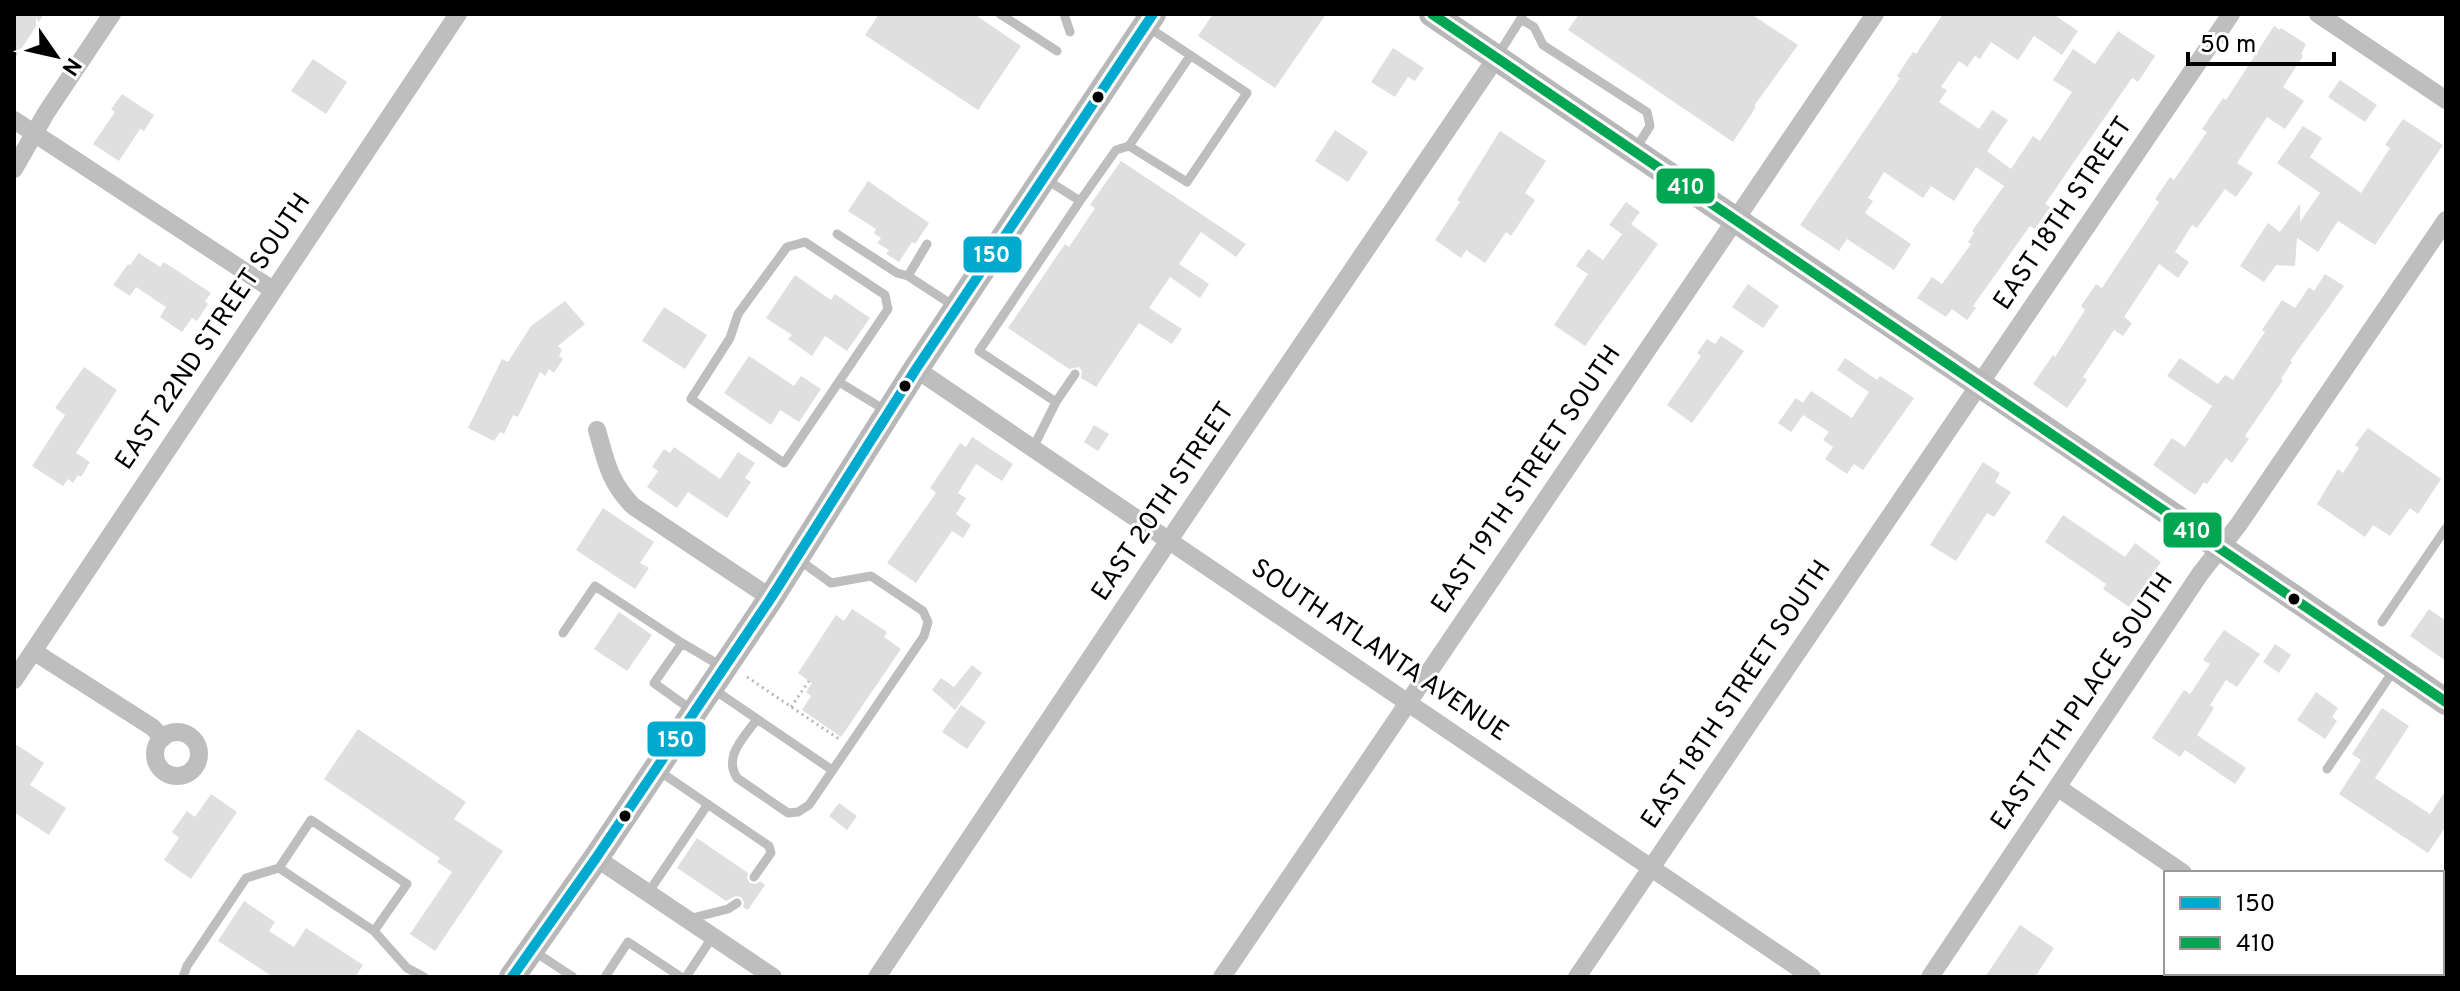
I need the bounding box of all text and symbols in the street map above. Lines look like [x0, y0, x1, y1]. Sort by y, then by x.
north arrow [16, 16, 96, 96]
scale bar [2188, 16, 2334, 66]
text: 50 m [2200, 31, 2256, 61]
text: N [55, 52, 86, 80]
unlabelled marker [1090, 89, 1106, 105]
street label: EAST 18TH STREET [1987, 111, 2141, 317]
line badge: 410 [1655, 167, 1716, 205]
text: 410 [1667, 175, 1705, 202]
street label: EAST 22ND STREET SOUTH [109, 187, 319, 477]
line badge: 150 [962, 235, 1023, 274]
text: 150 [974, 243, 1010, 270]
street label: EAST 19TH STREET SOUTH [1425, 340, 1629, 620]
unlabelled marker [897, 378, 913, 394]
street label: EAST 20TH STREET [1085, 396, 1243, 608]
line badge: 410 [2162, 511, 2223, 549]
text: 410 [2173, 519, 2211, 546]
street label: SOUTH ATLANTA AVENUE [1244, 552, 1514, 750]
street label: EAST 18TH STREET SOUTH [1635, 555, 1839, 835]
street label: EAST 17TH PLACE SOUTH [1984, 567, 2182, 837]
unlabelled marker [2286, 591, 2302, 607]
line badge: 150 [646, 720, 707, 758]
text: 150 [658, 728, 694, 755]
unlabelled marker [617, 808, 633, 824]
legend [2164, 871, 2444, 975]
text: 150 [2236, 890, 2275, 920]
text: 410 [2236, 930, 2275, 960]

